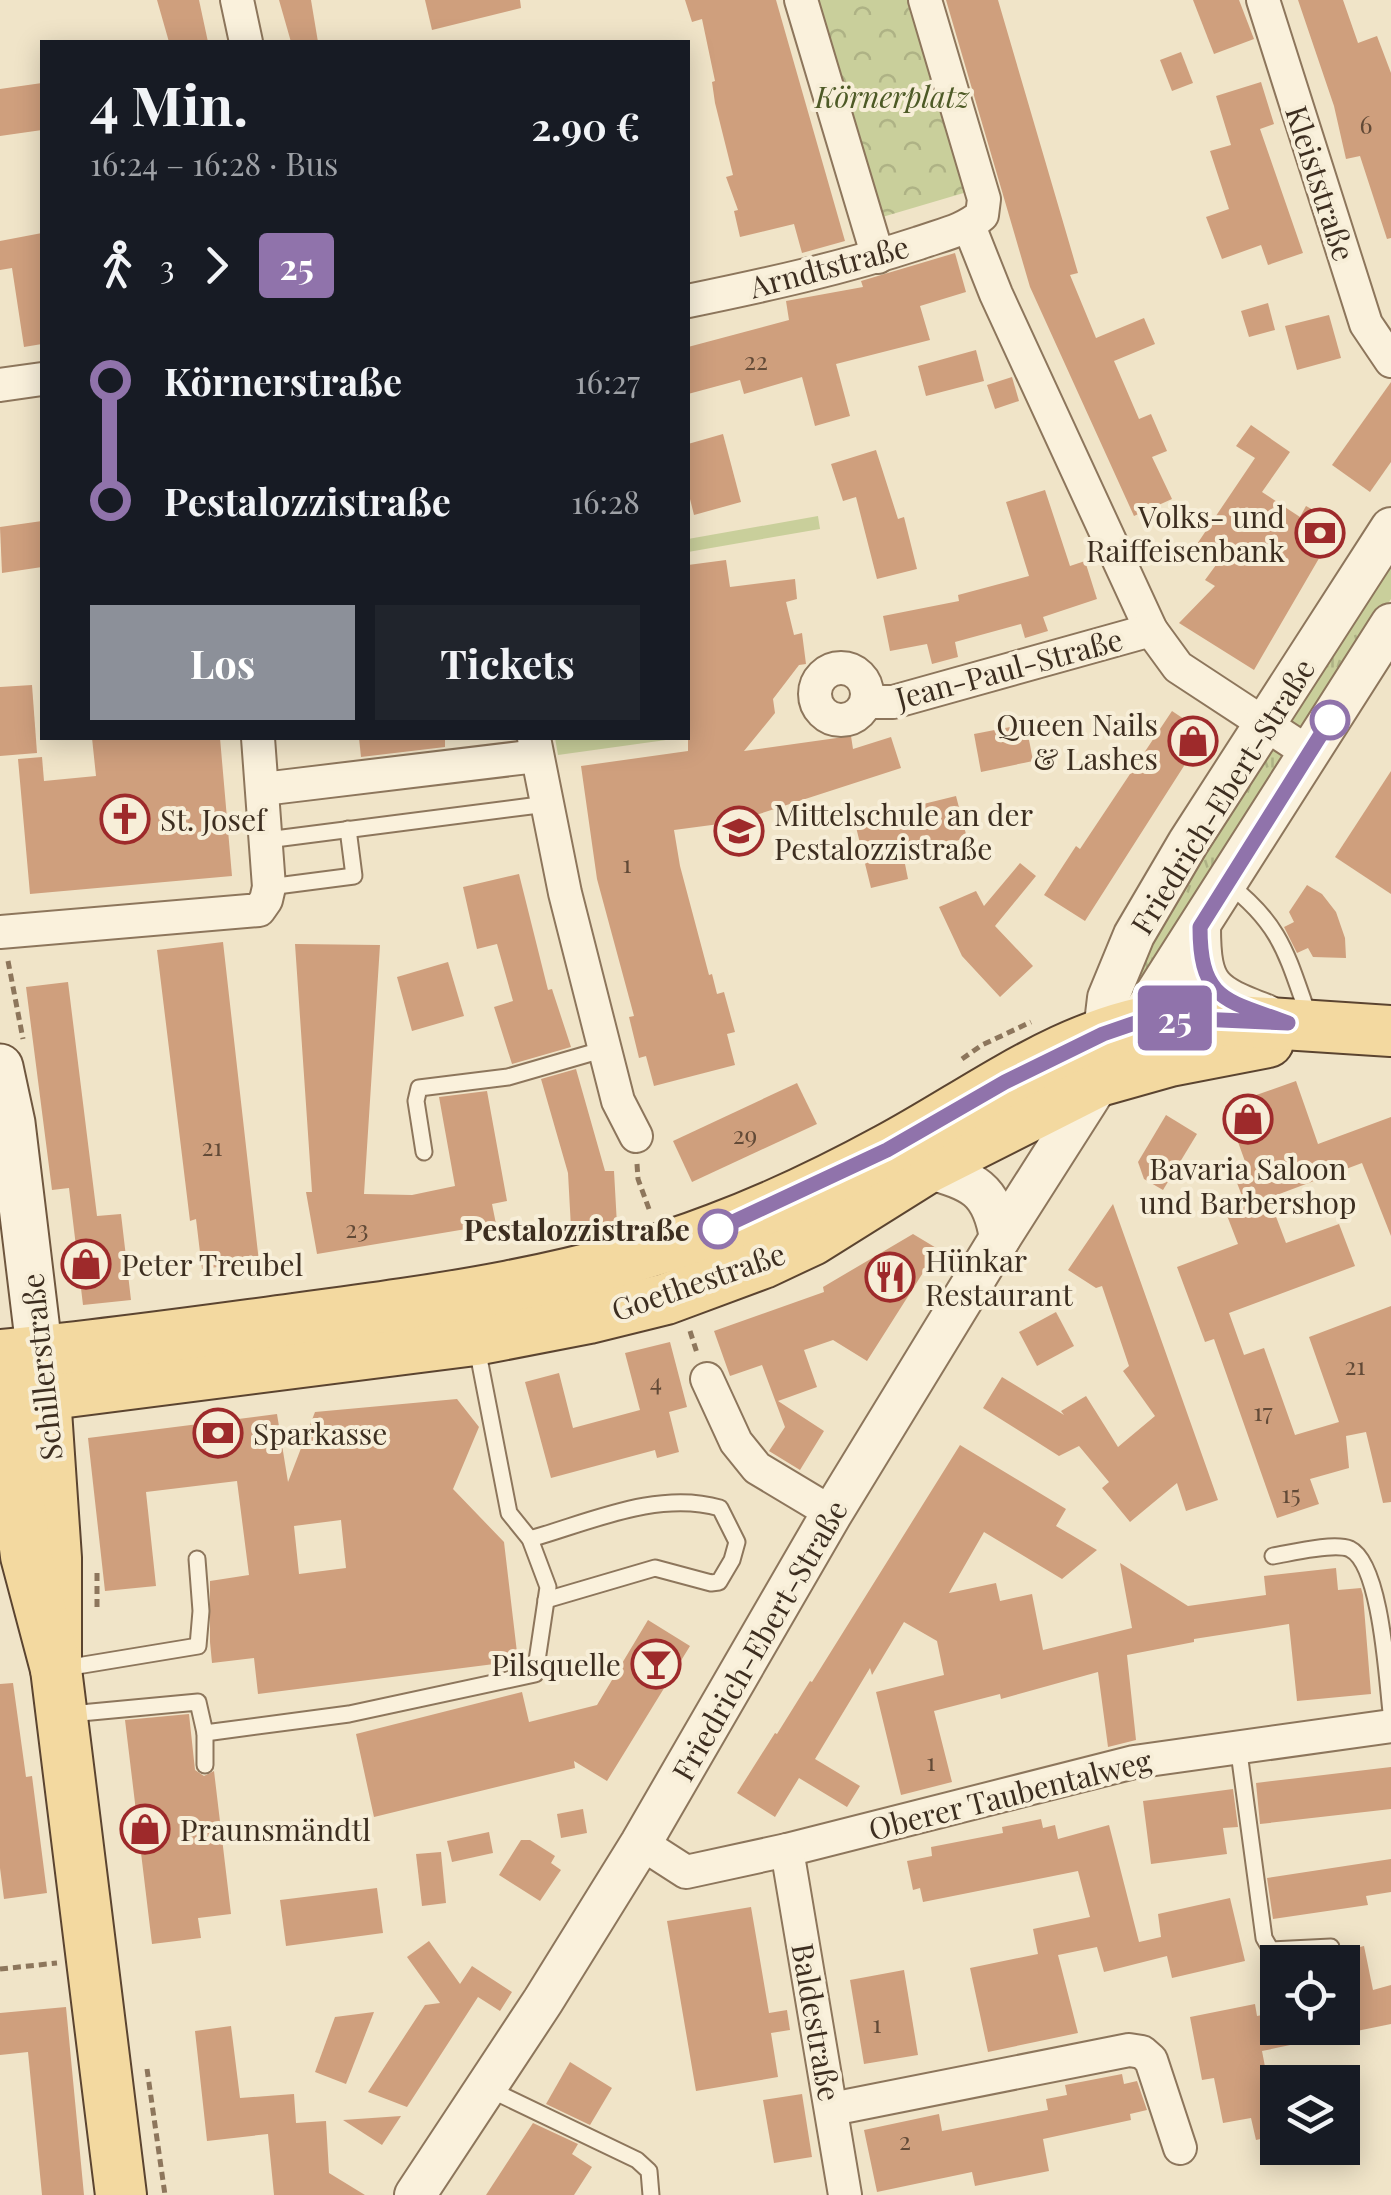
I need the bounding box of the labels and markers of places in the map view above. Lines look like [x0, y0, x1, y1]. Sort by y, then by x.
place label: Volks- und Raiffeisenbank [1086, 496, 1285, 570]
bank icon: Volks- und Raiffeisenbank [1294, 507, 1346, 559]
unlabelled marker [1311, 701, 1349, 739]
place label: Queen Nails & Lashes [996, 704, 1158, 778]
shop icon: Queen Nails & Lashes [1167, 715, 1219, 767]
church icon: St. Josef [99, 793, 151, 845]
place label: Mittelschule an der Pestalozzistraße [774, 794, 1033, 868]
place label: St. Josef [160, 799, 268, 839]
school or university icon: Mittelschule an der Pestalozzistraße [713, 805, 765, 857]
shop icon: Bavaria Saloon und Barbershop [1222, 1093, 1274, 1145]
place label: Bavaria Saloon und Barbershop [1140, 1148, 1356, 1222]
place label: Pestalozzistraße [463, 1209, 690, 1249]
marker: Pestalozzistraße [699, 1210, 737, 1248]
shop icon: Peter Treubel [60, 1238, 112, 1290]
place label: Hünkar Restaurant [925, 1240, 1073, 1314]
place label: Peter Treubel [121, 1244, 303, 1284]
restaurant icon: Hünkar Restaurant [864, 1251, 916, 1303]
bank icon: Sparkasse [192, 1407, 244, 1459]
place label: Sparkasse [253, 1413, 387, 1453]
bar icon: Pilsquelle [630, 1638, 682, 1690]
place label: Pilsquelle [491, 1644, 621, 1684]
shop icon: Praunsmändtl [119, 1803, 171, 1855]
place label: Praunsmändtl [180, 1809, 371, 1849]

